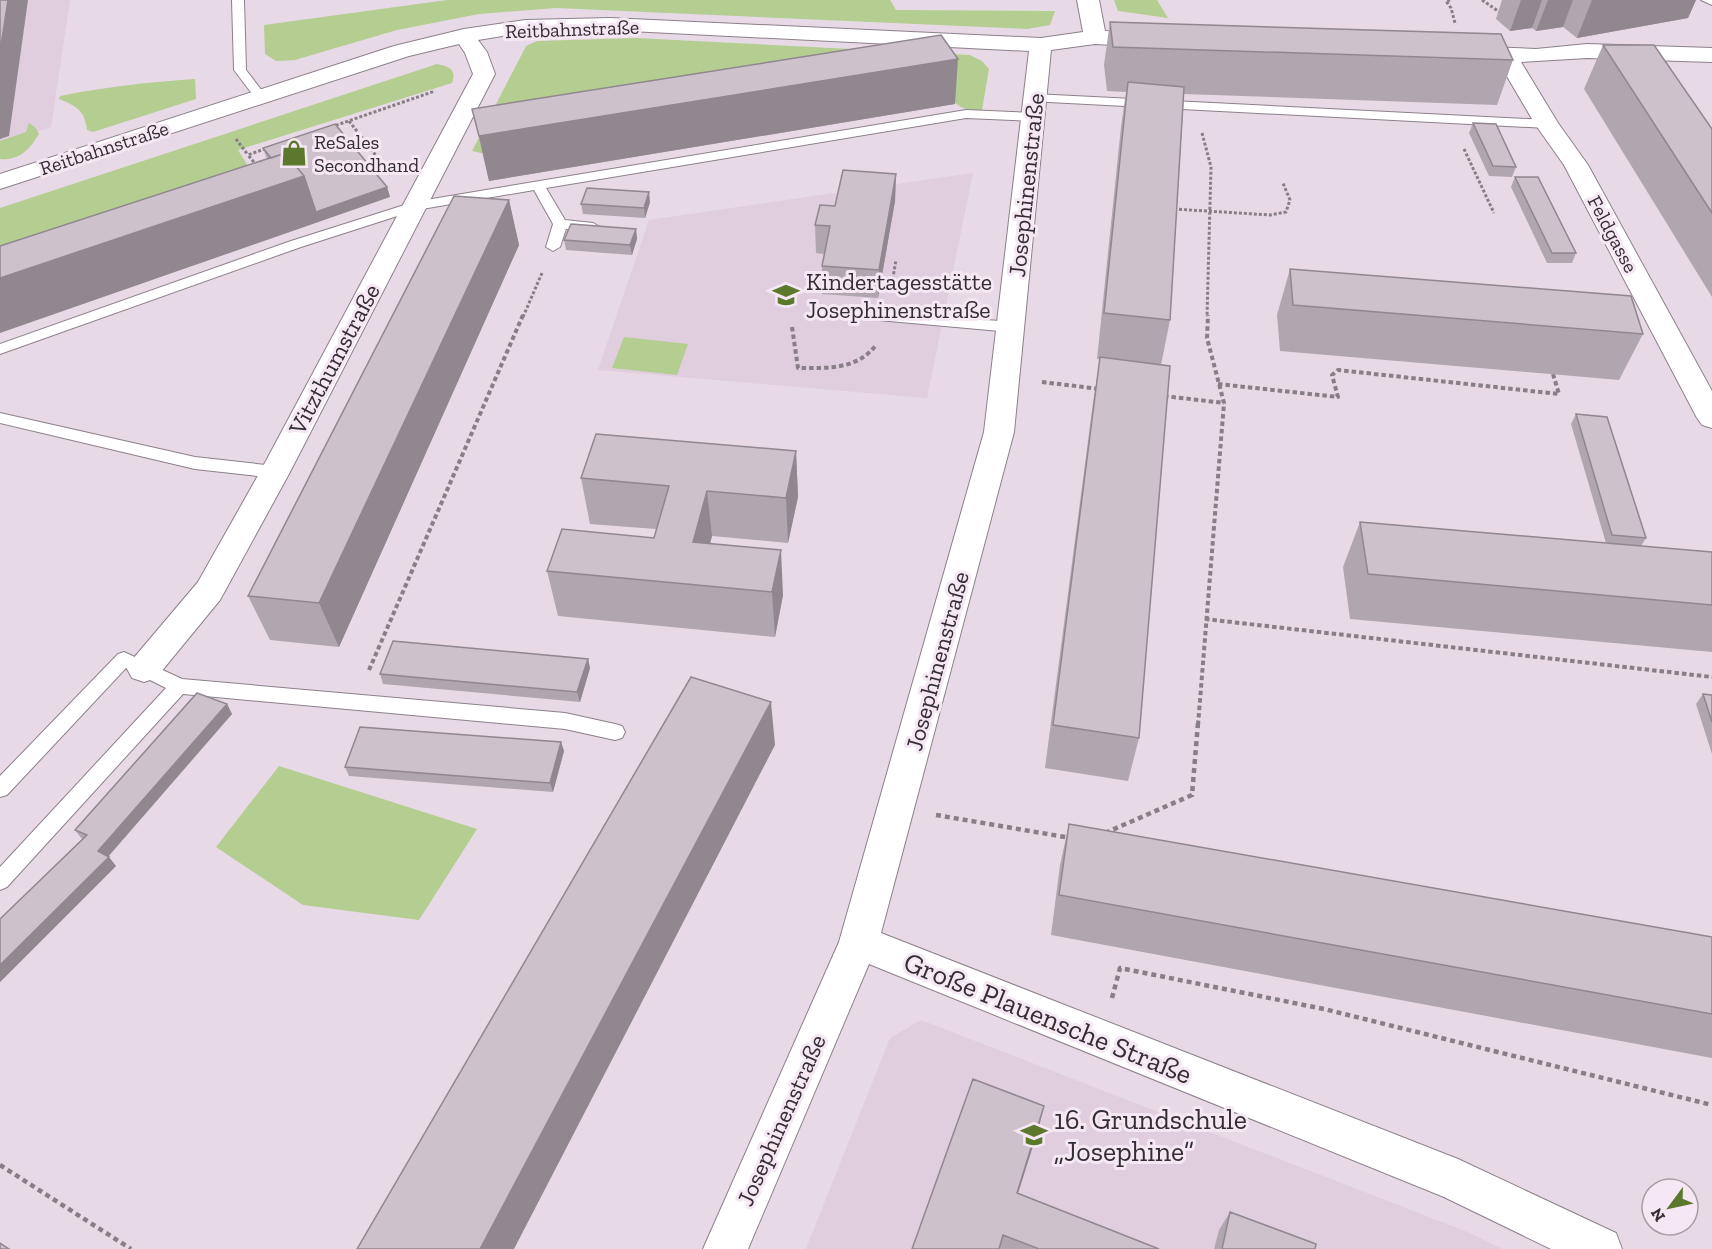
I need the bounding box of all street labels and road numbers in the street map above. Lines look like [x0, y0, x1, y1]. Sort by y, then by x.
street label: Reitbahnstraße [505, 15, 639, 43]
street label: Josephinenstraße [1002, 92, 1050, 278]
street label: Reitbahnstraße [36, 116, 172, 180]
street label: Feldgasse [1583, 191, 1643, 277]
street label: Vitzthumstraße [282, 279, 386, 440]
street label: Josephinenstraße [899, 568, 975, 754]
street label: Große Plauensche Straße [899, 945, 1197, 1091]
street label: Josephinenstraße [730, 1030, 832, 1210]

